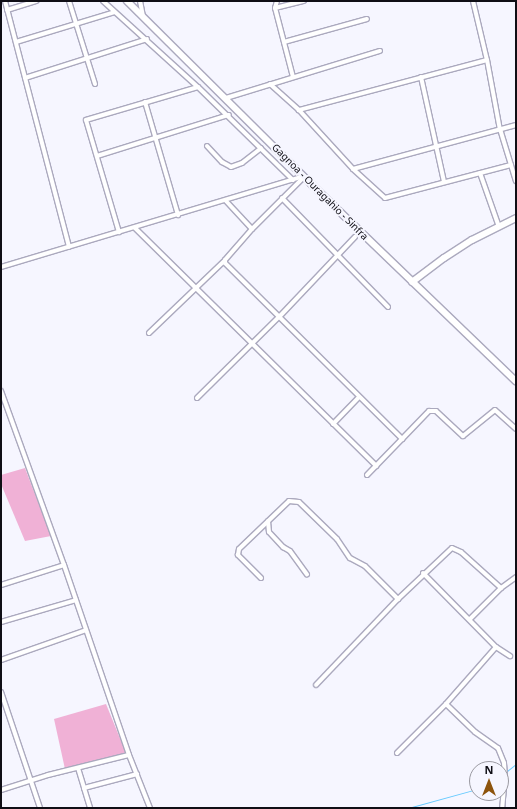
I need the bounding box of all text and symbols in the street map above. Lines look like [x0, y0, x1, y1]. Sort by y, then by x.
street label: Gagnoa - Ouragahio - Sinfra [269, 141, 371, 243]
north arrow [469, 761, 509, 801]
text: N [485, 762, 493, 777]

